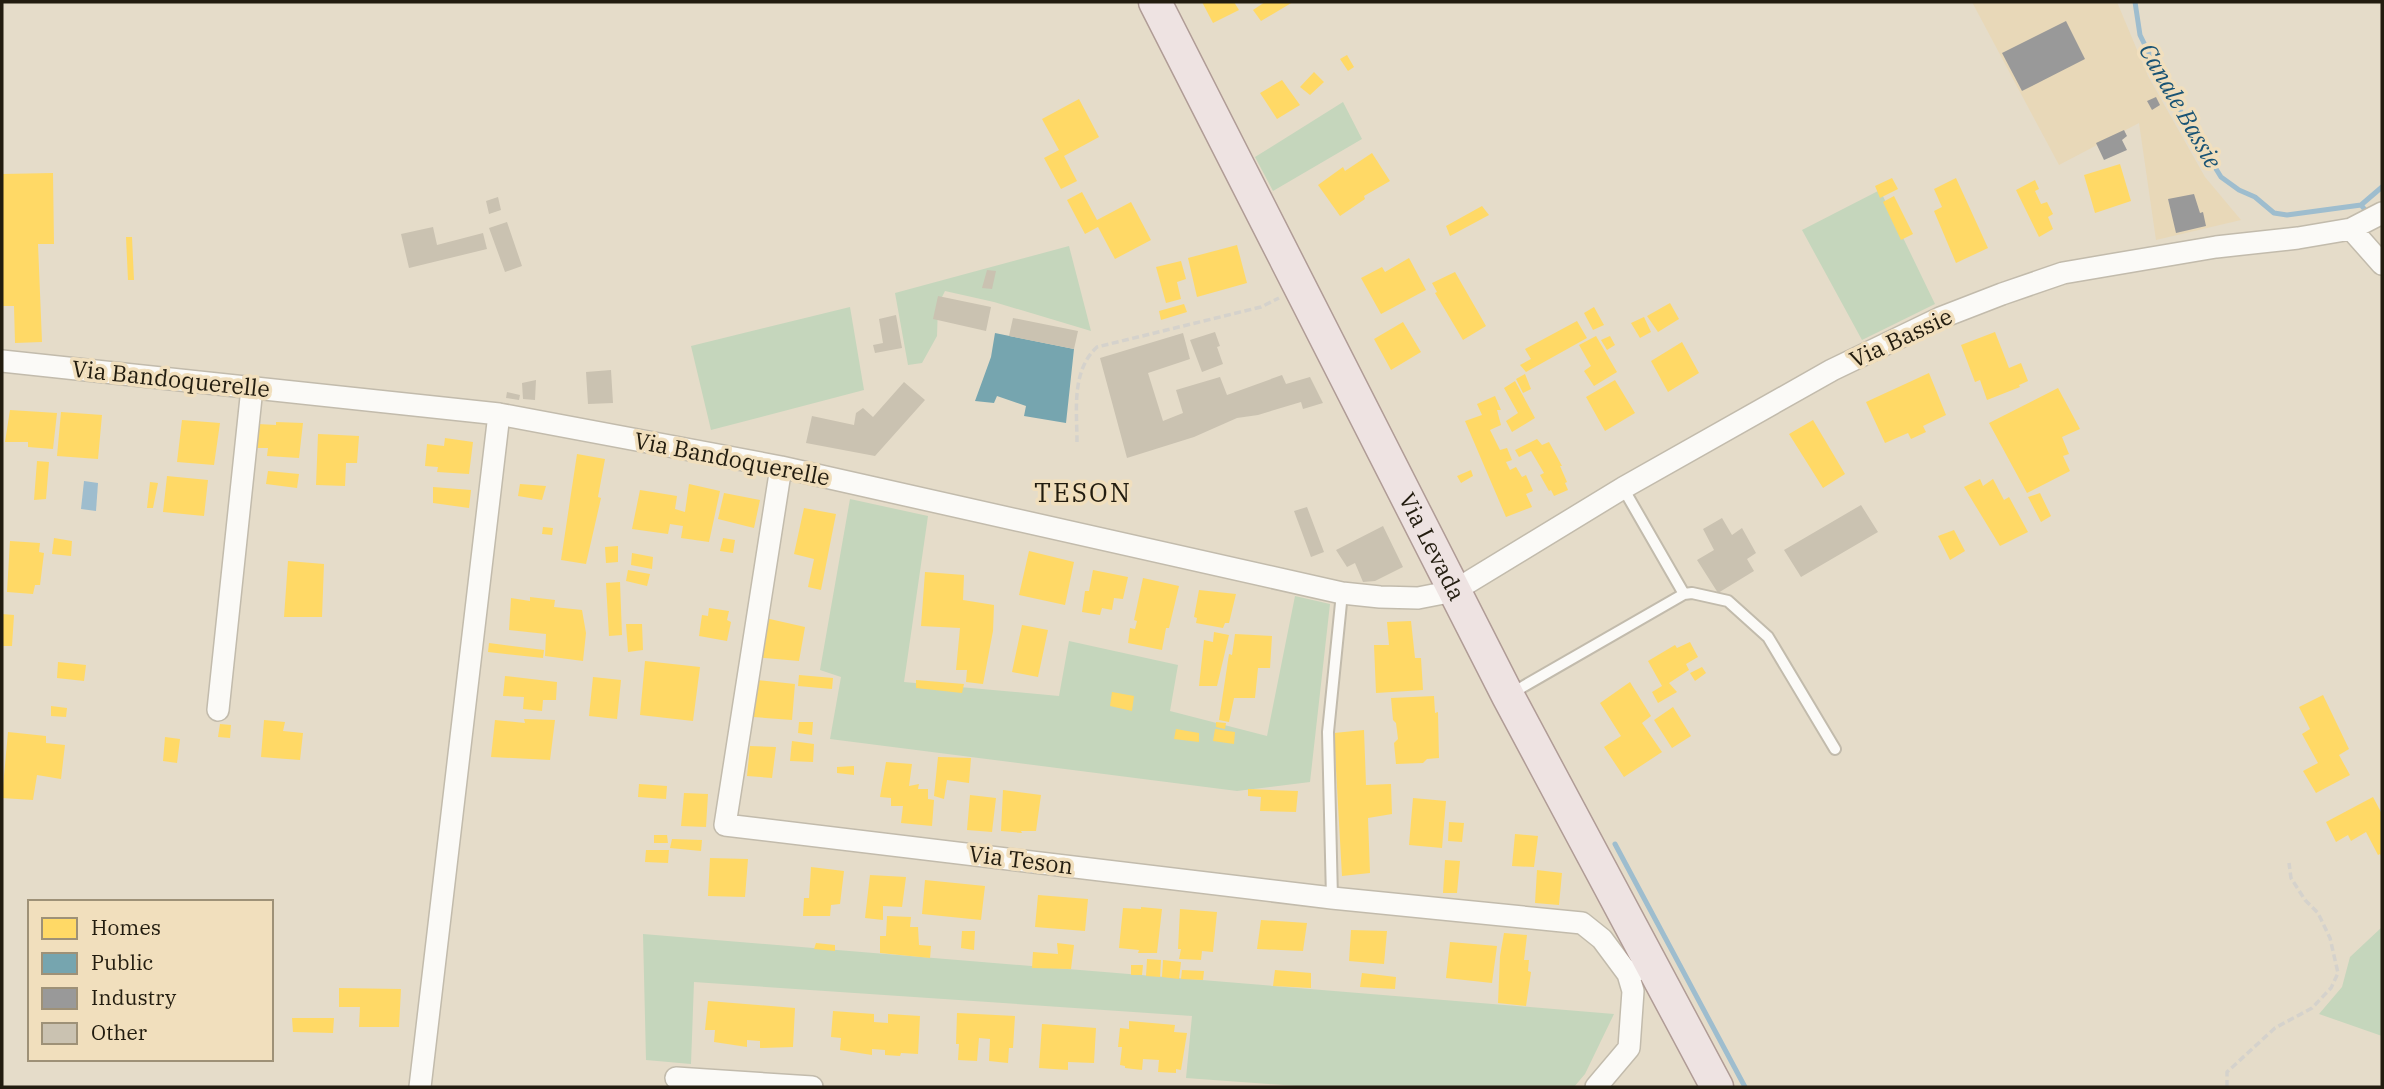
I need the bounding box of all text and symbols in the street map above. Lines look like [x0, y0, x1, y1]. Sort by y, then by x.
water label: Canale Bassie [2132, 37, 2230, 174]
street label: Via Bassie [1844, 300, 1957, 374]
street label: Via Bandoquerelle [71, 353, 272, 403]
street label: Via Bandoquerelle [632, 424, 833, 492]
district label: TESON [1034, 475, 1132, 509]
street label: Via Levada [1393, 487, 1473, 605]
street label: Via Teson [967, 838, 1075, 880]
legend [28, 900, 273, 1061]
text: Homes [91, 913, 161, 941]
text: Public [91, 948, 153, 976]
text: Industry [91, 983, 177, 1011]
text: Other [91, 1018, 148, 1046]

